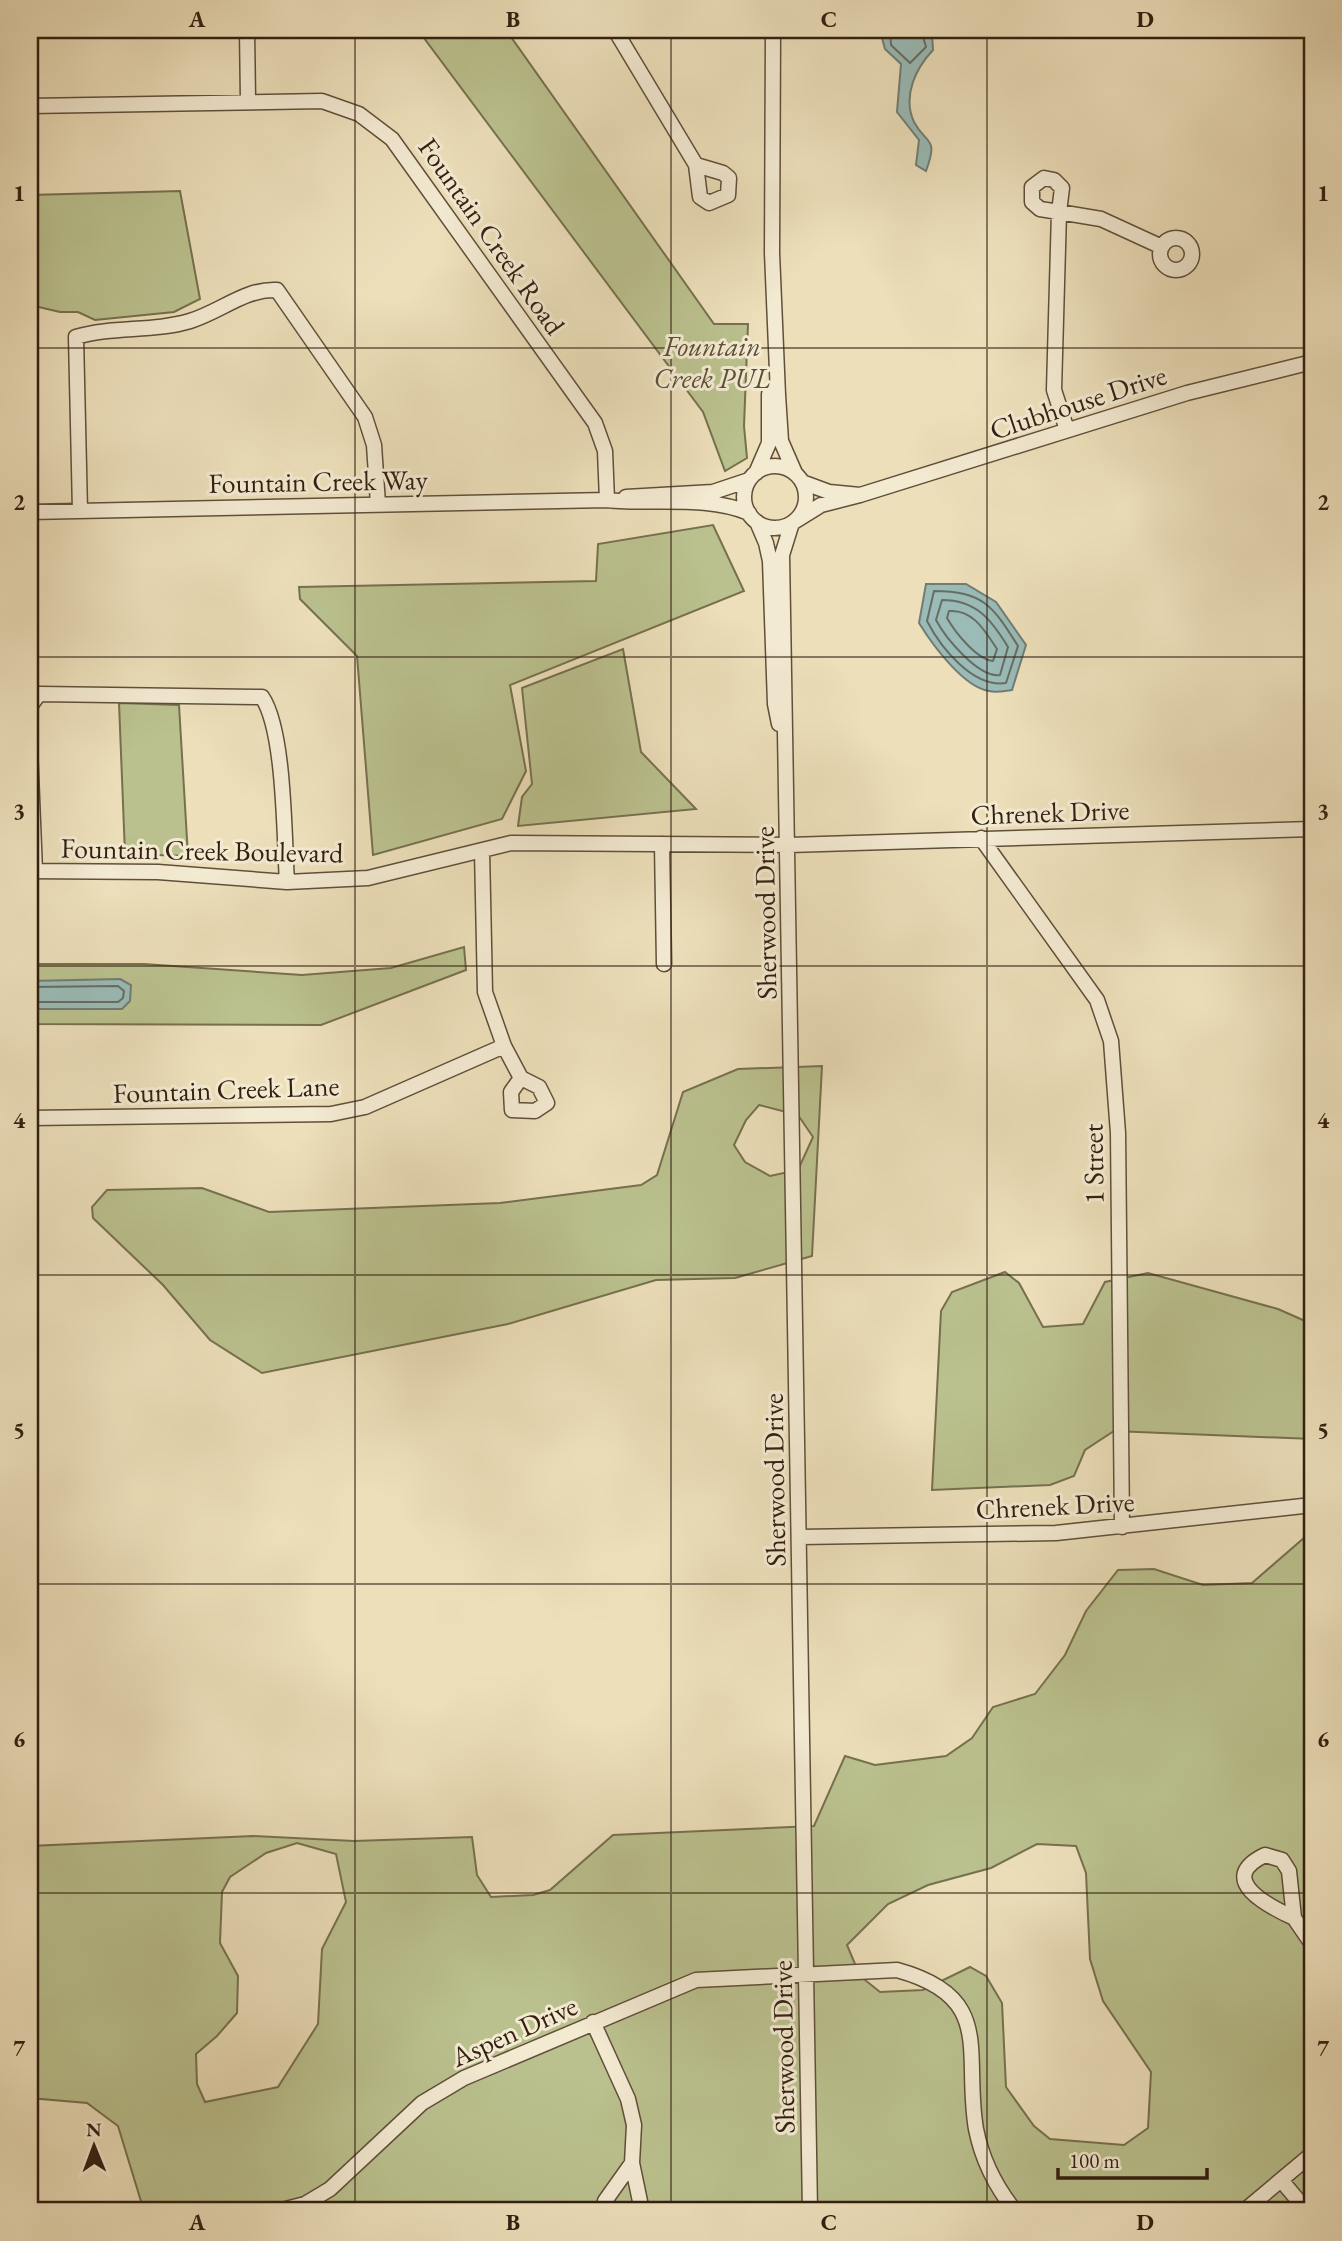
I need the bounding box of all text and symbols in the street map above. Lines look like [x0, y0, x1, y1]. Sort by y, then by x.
text: A [188, 4, 206, 34]
text: B [506, 4, 520, 34]
text: C [821, 4, 837, 34]
text: D [1136, 4, 1154, 34]
street label: Fountain Creek Road [411, 131, 574, 342]
text: 1 [13, 178, 25, 208]
text: 1 [1317, 178, 1329, 208]
park label: Fountain Creek PUL [654, 328, 770, 396]
street label: Clubhouse Drive [985, 356, 1171, 448]
street label: Fountain Creek Way [208, 461, 429, 501]
text: 2 [13, 487, 25, 517]
text: 2 [1317, 487, 1329, 517]
street label: Chrenek Drive [970, 791, 1130, 833]
text: 3 [13, 796, 25, 826]
text: 3 [1317, 796, 1329, 826]
street label: Sherwood Drive [745, 826, 785, 1000]
street label: Fountain Creek Boulevard [60, 830, 345, 870]
street label: Fountain Creek Lane [112, 1067, 340, 1111]
text: 4 [13, 1105, 26, 1135]
text: 4 [1317, 1105, 1330, 1135]
street label: 1 Street [1074, 1123, 1112, 1205]
street label: Sherwood Drive [754, 1393, 794, 1567]
text: 5 [13, 1415, 25, 1445]
text: 5 [1317, 1415, 1329, 1445]
street label: Chrenek Drive [975, 1483, 1135, 1527]
text: 6 [13, 1724, 25, 1754]
text: 6 [1317, 1724, 1329, 1754]
street label: Sherwood Drive [763, 1960, 803, 2134]
street label: Aspen Drive [445, 1987, 583, 2075]
text: 7 [13, 2033, 26, 2063]
text: 7 [1317, 2033, 1330, 2063]
north arrow [60, 2112, 130, 2182]
text: N [86, 2117, 102, 2142]
scale bar [1058, 2136, 1207, 2180]
text: 100 m [1069, 2147, 1120, 2174]
text: A [188, 2207, 206, 2237]
text: B [506, 2207, 520, 2237]
text: C [821, 2207, 837, 2237]
text: D [1136, 2207, 1154, 2237]

